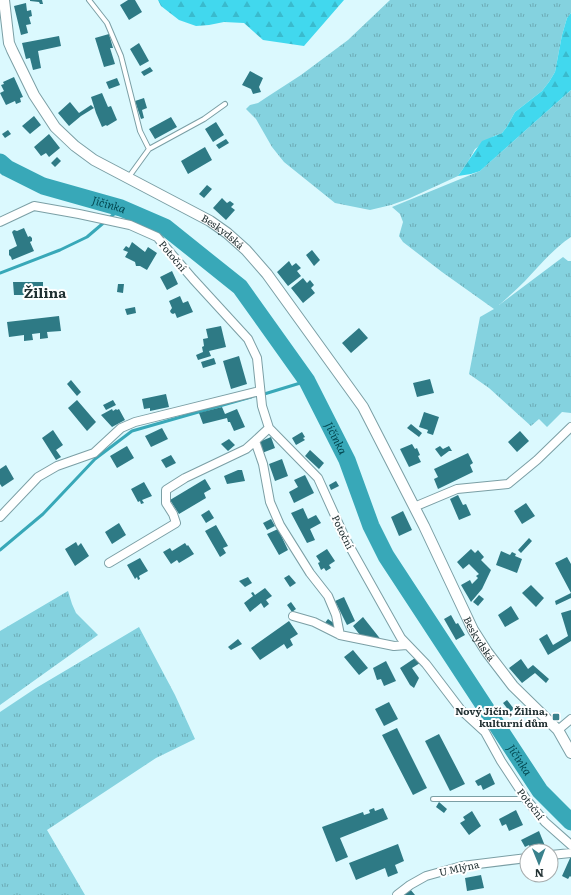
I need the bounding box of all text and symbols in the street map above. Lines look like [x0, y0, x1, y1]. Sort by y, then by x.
water label: Jičínka [90, 191, 130, 217]
street label: Beskydská [199, 210, 248, 252]
street label: Potoční [156, 237, 191, 275]
district label: Žilina [24, 282, 67, 302]
water label: Jičínka [322, 419, 352, 457]
street label: Potoční [329, 512, 358, 552]
street label: Beskydská [461, 614, 499, 664]
place label: Nový Jičín, Žilina, kulturní dům [455, 703, 548, 730]
marker: Nový Jičín, Žilina, kulturní dům [551, 712, 561, 722]
water label: Jičínka [504, 741, 537, 779]
street label: Potoční [514, 785, 549, 823]
north arrow [519, 843, 559, 883]
street label: U Mlýna [437, 856, 481, 879]
text: N [534, 866, 544, 882]

